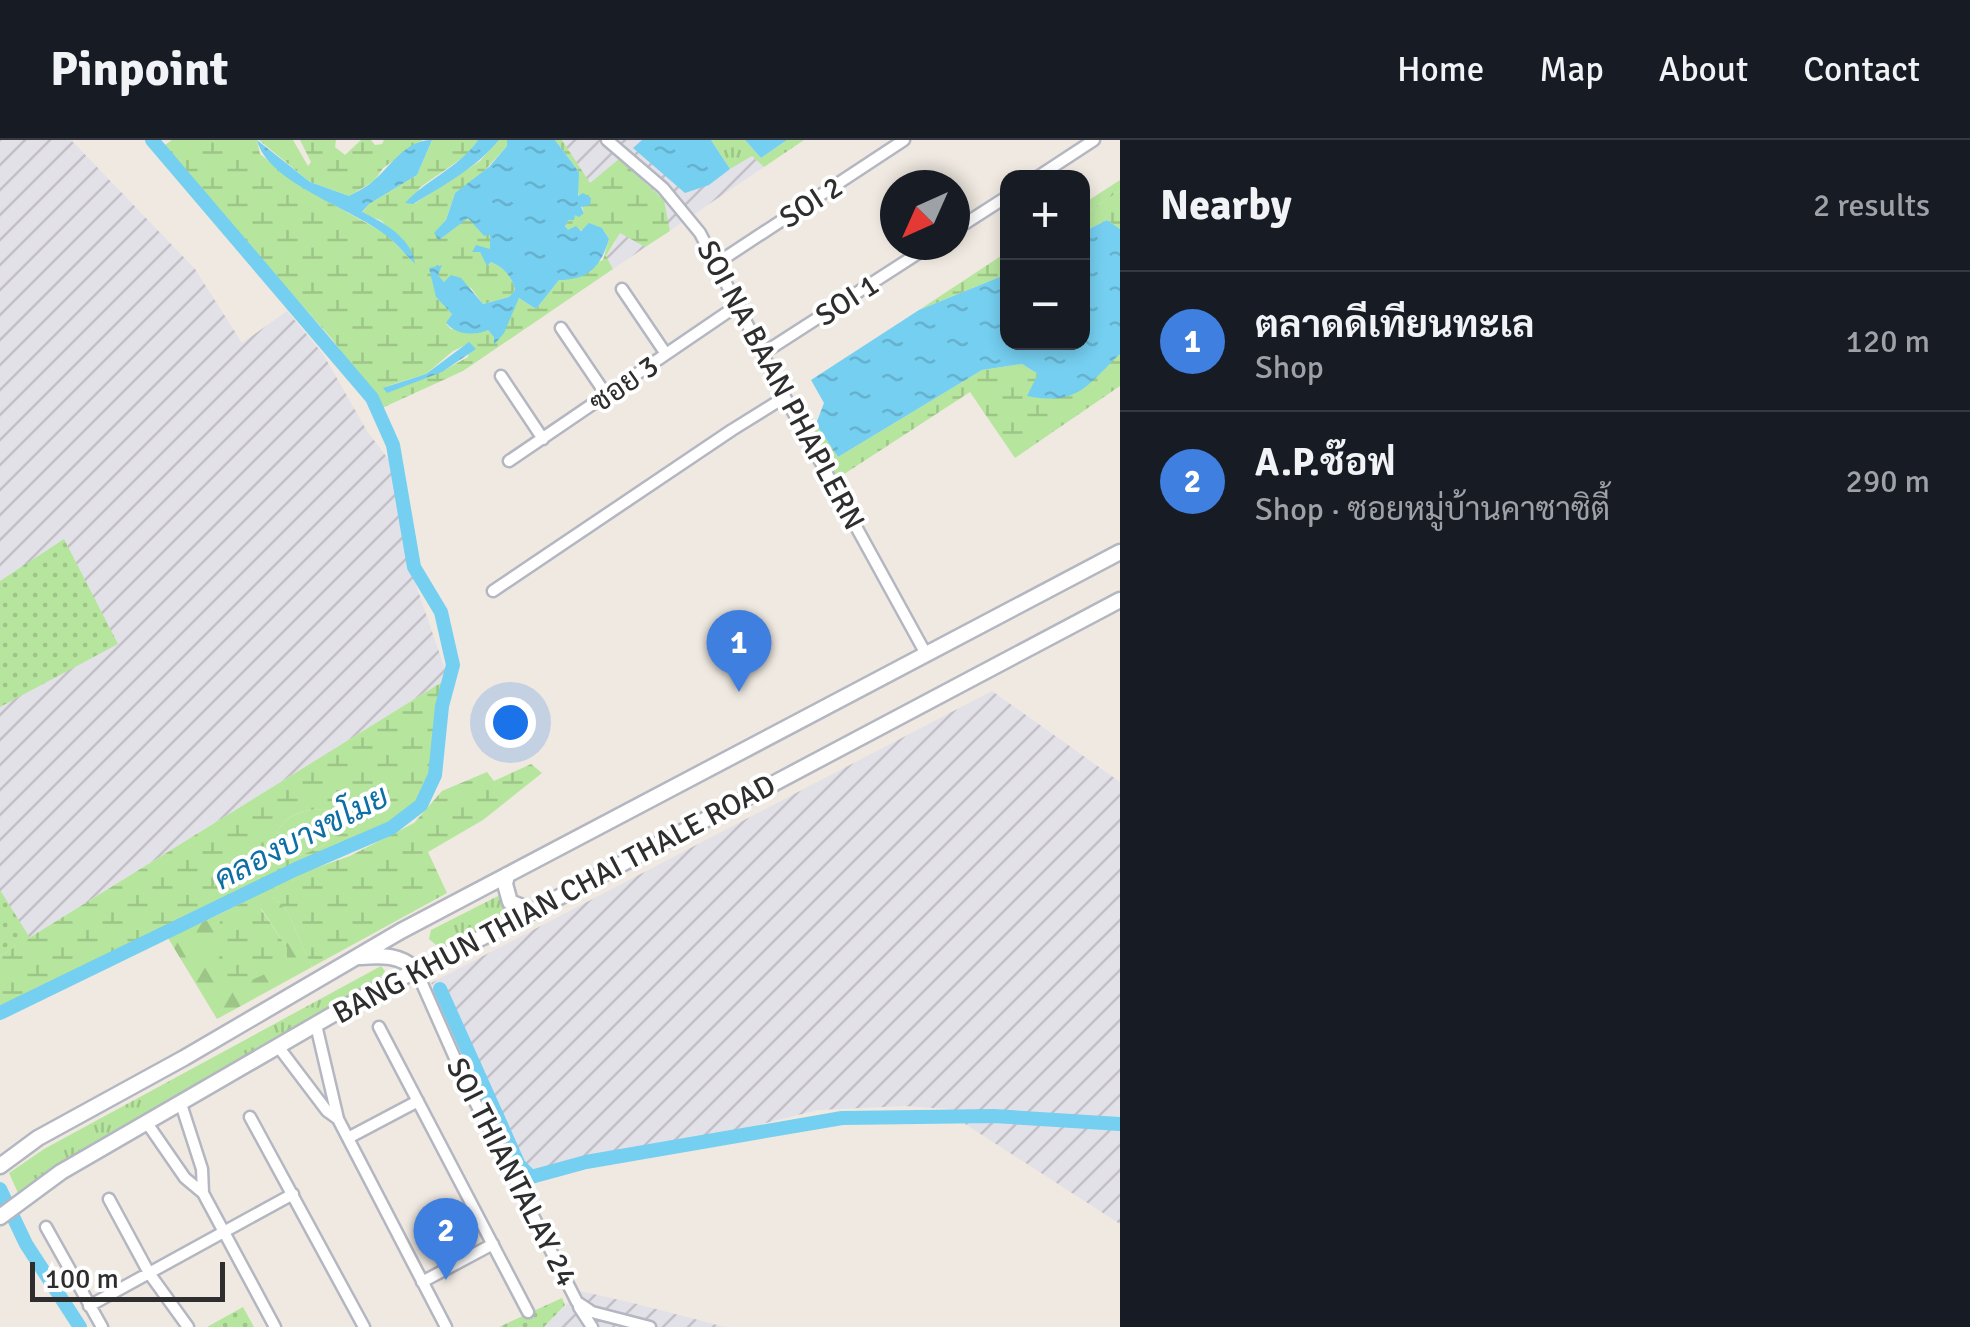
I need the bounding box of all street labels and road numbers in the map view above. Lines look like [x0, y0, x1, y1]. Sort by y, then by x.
street label: SOI 2 [773, 168, 850, 236]
street label: SOI NA BAAN PHAPLERN [689, 234, 873, 536]
street label: SOI 1 [809, 266, 886, 334]
street label: ซอย 3 [583, 347, 666, 421]
street label: BANG KHUN THIAN CHAI THALE ROAD [327, 767, 782, 1032]
street label: SOI THIANTALAY 24 [439, 1052, 585, 1292]

